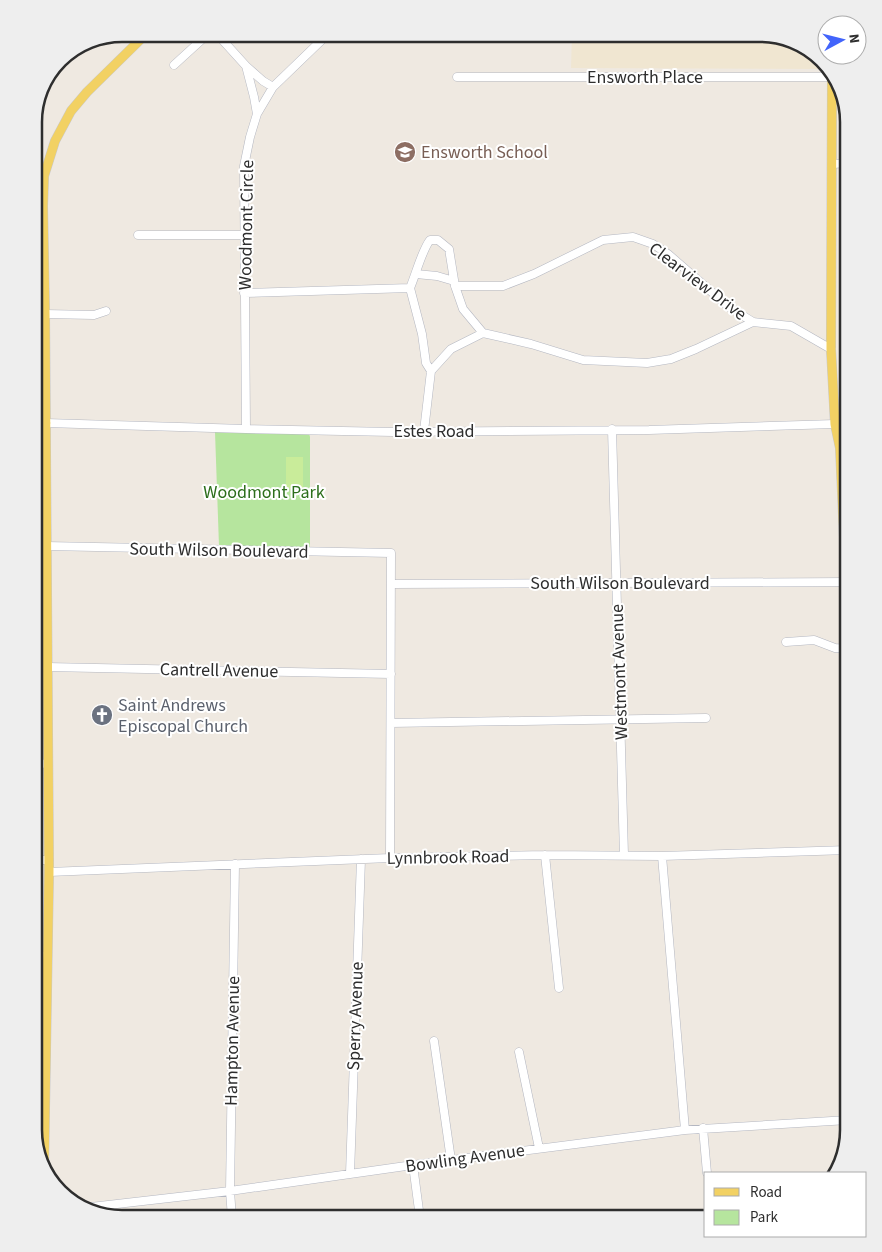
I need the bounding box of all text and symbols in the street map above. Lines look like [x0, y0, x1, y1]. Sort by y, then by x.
north arrow [817, 15, 867, 65]
text: N [843, 33, 864, 44]
street label: Ensworth Place [587, 65, 703, 90]
school or university icon: Ensworth School [393, 140, 417, 164]
place label: Ensworth School [421, 140, 548, 165]
street label: Woodmont Circle [233, 160, 260, 290]
street label: Clearview Drive [644, 236, 752, 327]
street label: Estes Road [393, 419, 475, 444]
park label: Woodmont Park [203, 480, 325, 505]
street label: South Wilson Boulevard [129, 536, 309, 565]
street label: South Wilson Boulevard [530, 571, 710, 596]
street label: Westmont Avenue [605, 604, 634, 740]
street label: Cantrell Avenue [160, 657, 279, 684]
place label: Saint Andrews Episcopal Church [118, 693, 248, 739]
church icon: Saint Andrews Episcopal Church [90, 703, 114, 727]
street label: Lynnbrook Road [386, 844, 510, 871]
street label: Sperry Avenue [341, 961, 370, 1071]
street label: Hampton Avenue [219, 976, 246, 1106]
street label: Bowling Avenue [404, 1138, 526, 1179]
legend [704, 1172, 867, 1237]
text: Road [750, 1182, 782, 1203]
text: Park [750, 1207, 779, 1228]

